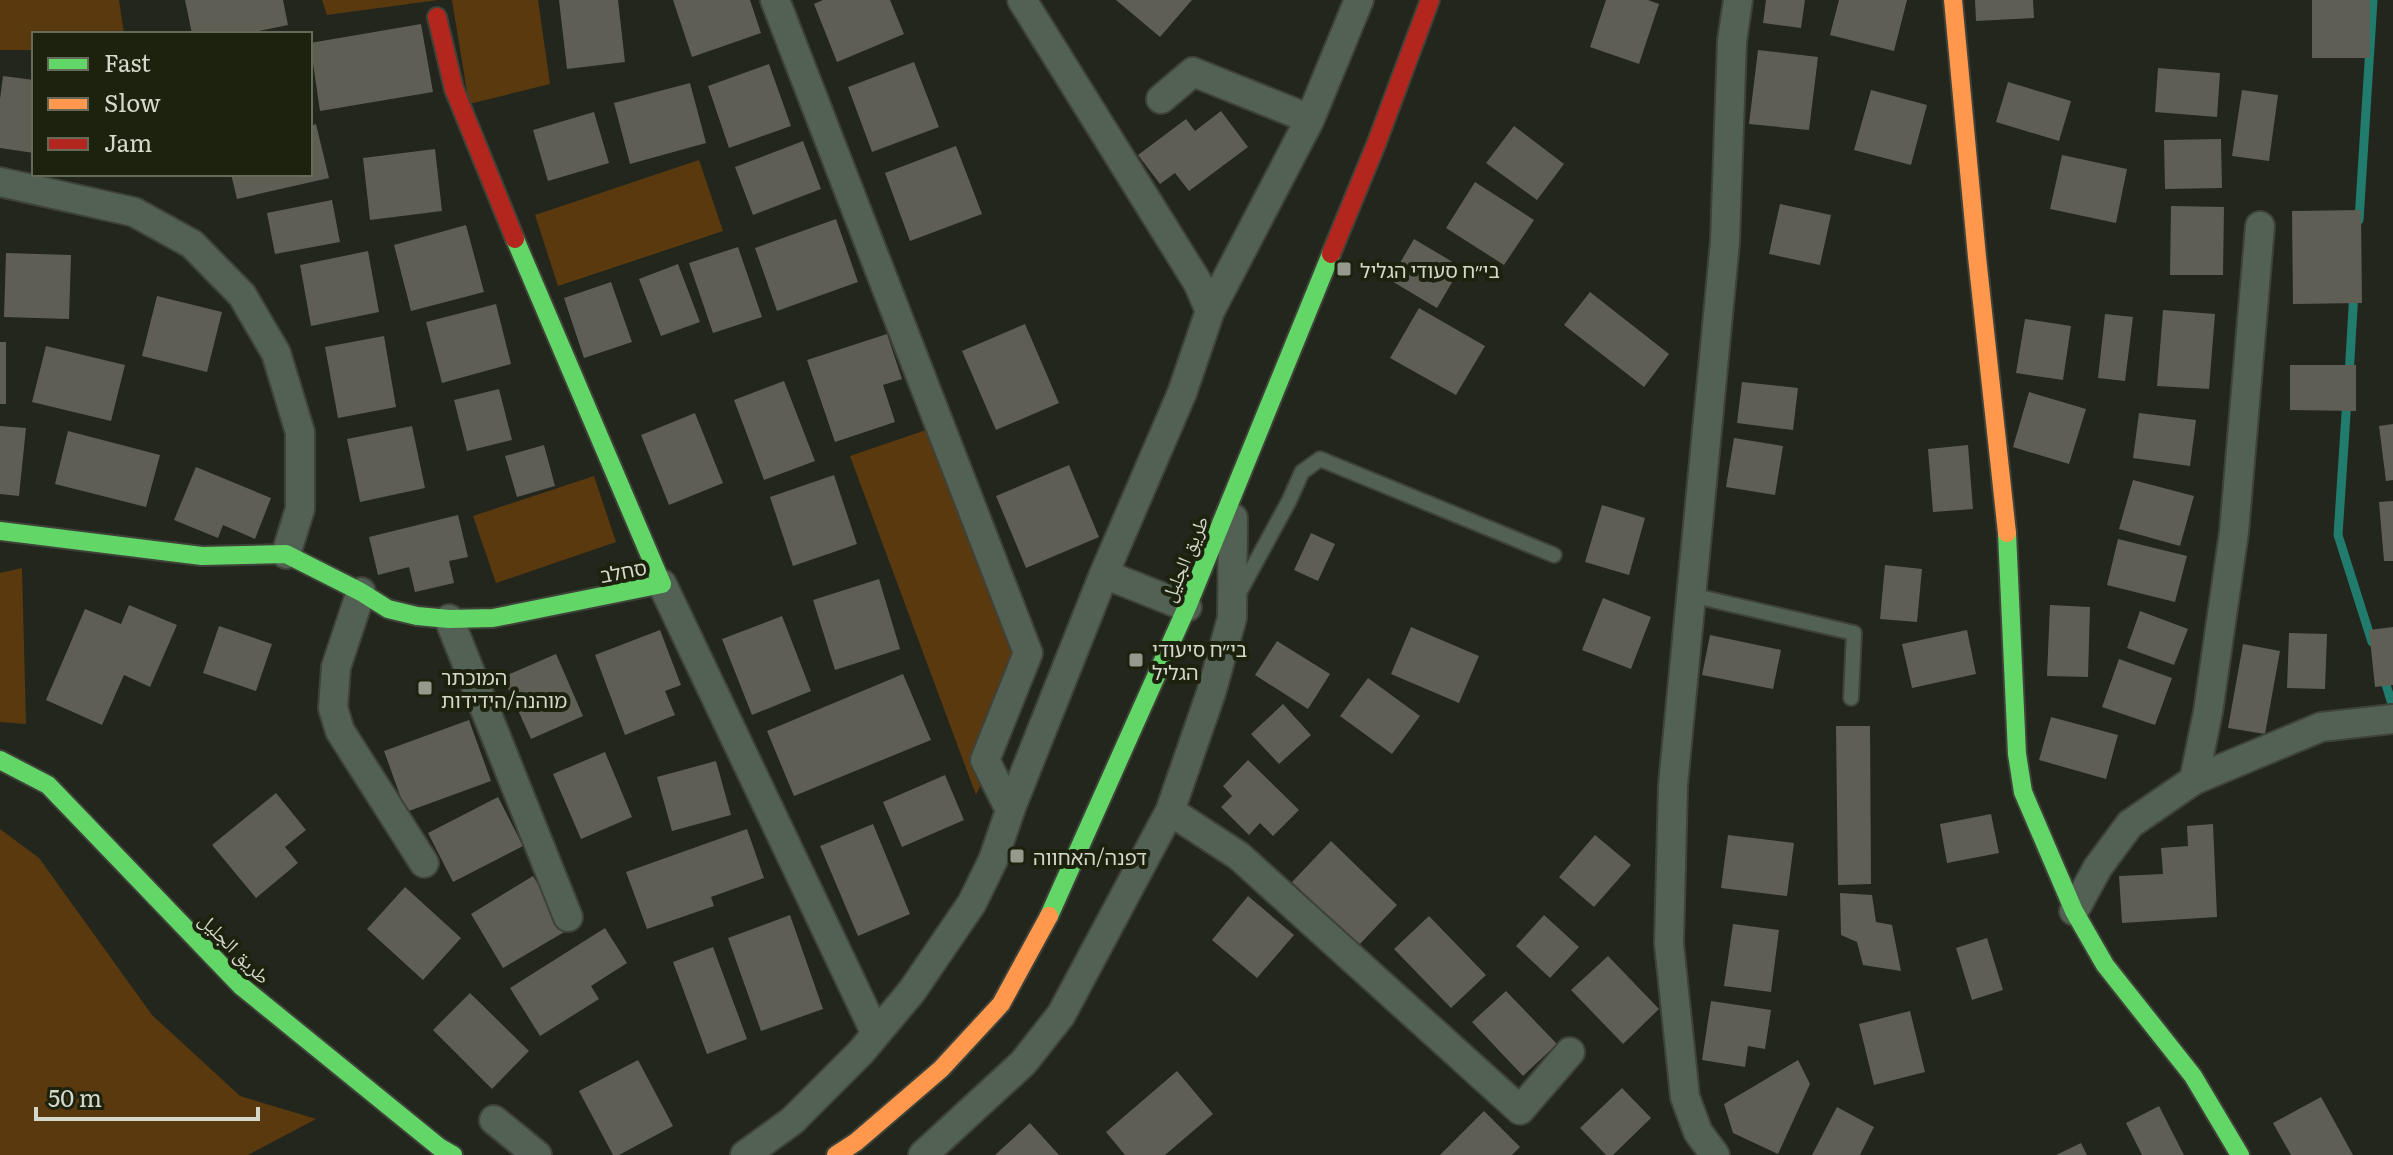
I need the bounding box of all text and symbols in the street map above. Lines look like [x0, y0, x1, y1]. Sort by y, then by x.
legend [32, 32, 312, 176]
text: Fast [104, 44, 151, 79]
text: Slow [104, 84, 161, 119]
text: Jam [104, 124, 152, 159]
place label: בי״ח סעודי הגליל [1360, 254, 1500, 284]
marker: בי״ח סעודי הגליל [1335, 260, 1353, 278]
street label: طريق الجليل [1151, 510, 1215, 606]
street label: סחלב [597, 551, 649, 589]
place label: בי״ח סיעודי הגליל [1152, 633, 1247, 686]
marker: בי״ח סיעודי הגליל [1127, 651, 1145, 669]
place label: המוכתר מוהנה/הידידות [441, 661, 567, 714]
marker: המוכתר מוהנה/הידידות [416, 679, 434, 697]
place label: דפנה/האחווה [1033, 841, 1147, 871]
marker: דפנה/האחווה [1008, 847, 1026, 865]
street label: طريق الجليل [193, 904, 279, 990]
scale bar [36, 1071, 258, 1121]
text: 50 m [48, 1079, 102, 1114]

